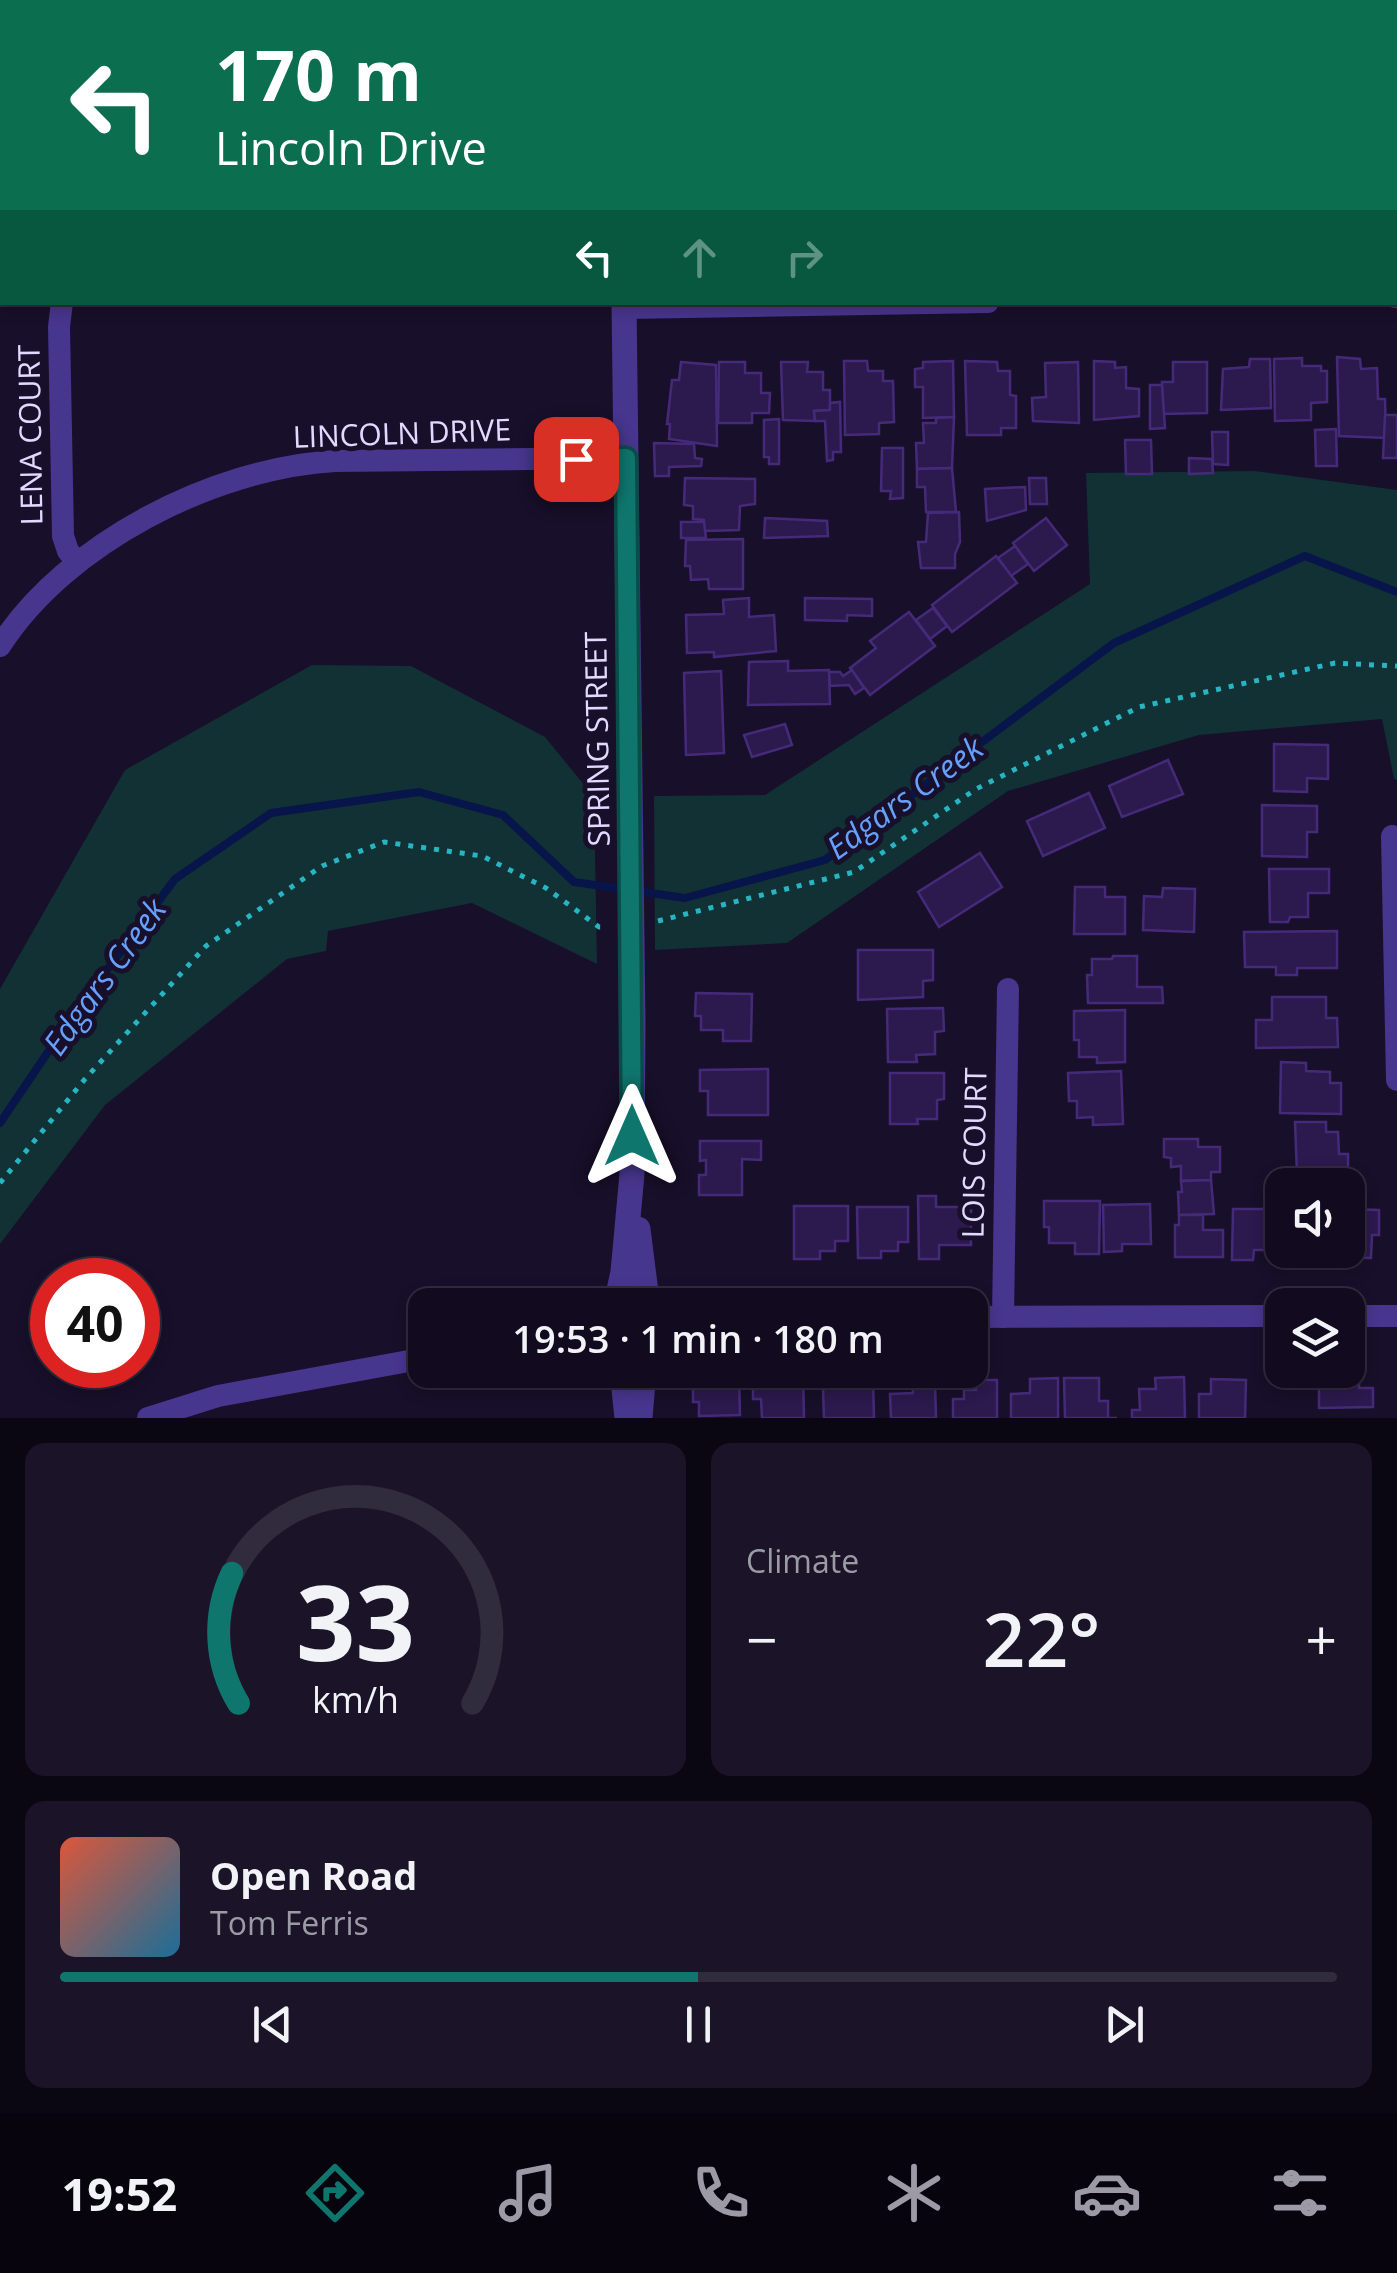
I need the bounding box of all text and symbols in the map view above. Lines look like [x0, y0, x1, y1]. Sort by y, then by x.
text: 170 m [215, 26, 422, 122]
icon: left [50, 40, 180, 170]
text: Lincoln Drive [215, 117, 487, 178]
icon: left [567, 230, 622, 285]
icon: ahead [672, 230, 727, 285]
icon: right [777, 230, 832, 285]
street label: LENA COURT [7, 344, 52, 526]
street label: LINCOLN DRIVE [292, 408, 512, 457]
pin [534, 417, 619, 502]
icon: arrive [549, 432, 604, 487]
street label: SPRING STREET [574, 631, 619, 847]
water label: Edgars Creek [817, 725, 992, 868]
water label: Edgars Creek [32, 888, 176, 1063]
street label: LOIS COURT [952, 1067, 995, 1239]
position arrow [580, 1084, 684, 1188]
map controls [1265, 1168, 1365, 1388]
button: sound [1265, 1168, 1365, 1268]
speed limit sign: 40 [30, 1258, 160, 1388]
button: layers [1265, 1288, 1365, 1388]
text: 19:53 · 1 min · 180 m [512, 1312, 884, 1364]
text: Climate [746, 1539, 859, 1582]
text: 33 [296, 1550, 415, 1691]
text: 22° [983, 1587, 1100, 1689]
text: − [746, 1601, 777, 1676]
text: + [1306, 1601, 1337, 1676]
text: km/h [312, 1675, 399, 1723]
text: Open Road [210, 1849, 417, 1901]
text: Tom Ferris [210, 1901, 369, 1944]
icon: previous [245, 1997, 300, 2052]
icon: pause [671, 1997, 726, 2052]
icon: next [1097, 1997, 1152, 2052]
icon: directions [300, 2158, 370, 2228]
icon: music [493, 2158, 563, 2228]
icon: phone [686, 2158, 756, 2228]
icon: climate [879, 2158, 949, 2228]
icon: car [1072, 2158, 1142, 2228]
icon: filters [1265, 2158, 1335, 2228]
text: 19:52 [62, 2163, 177, 2224]

